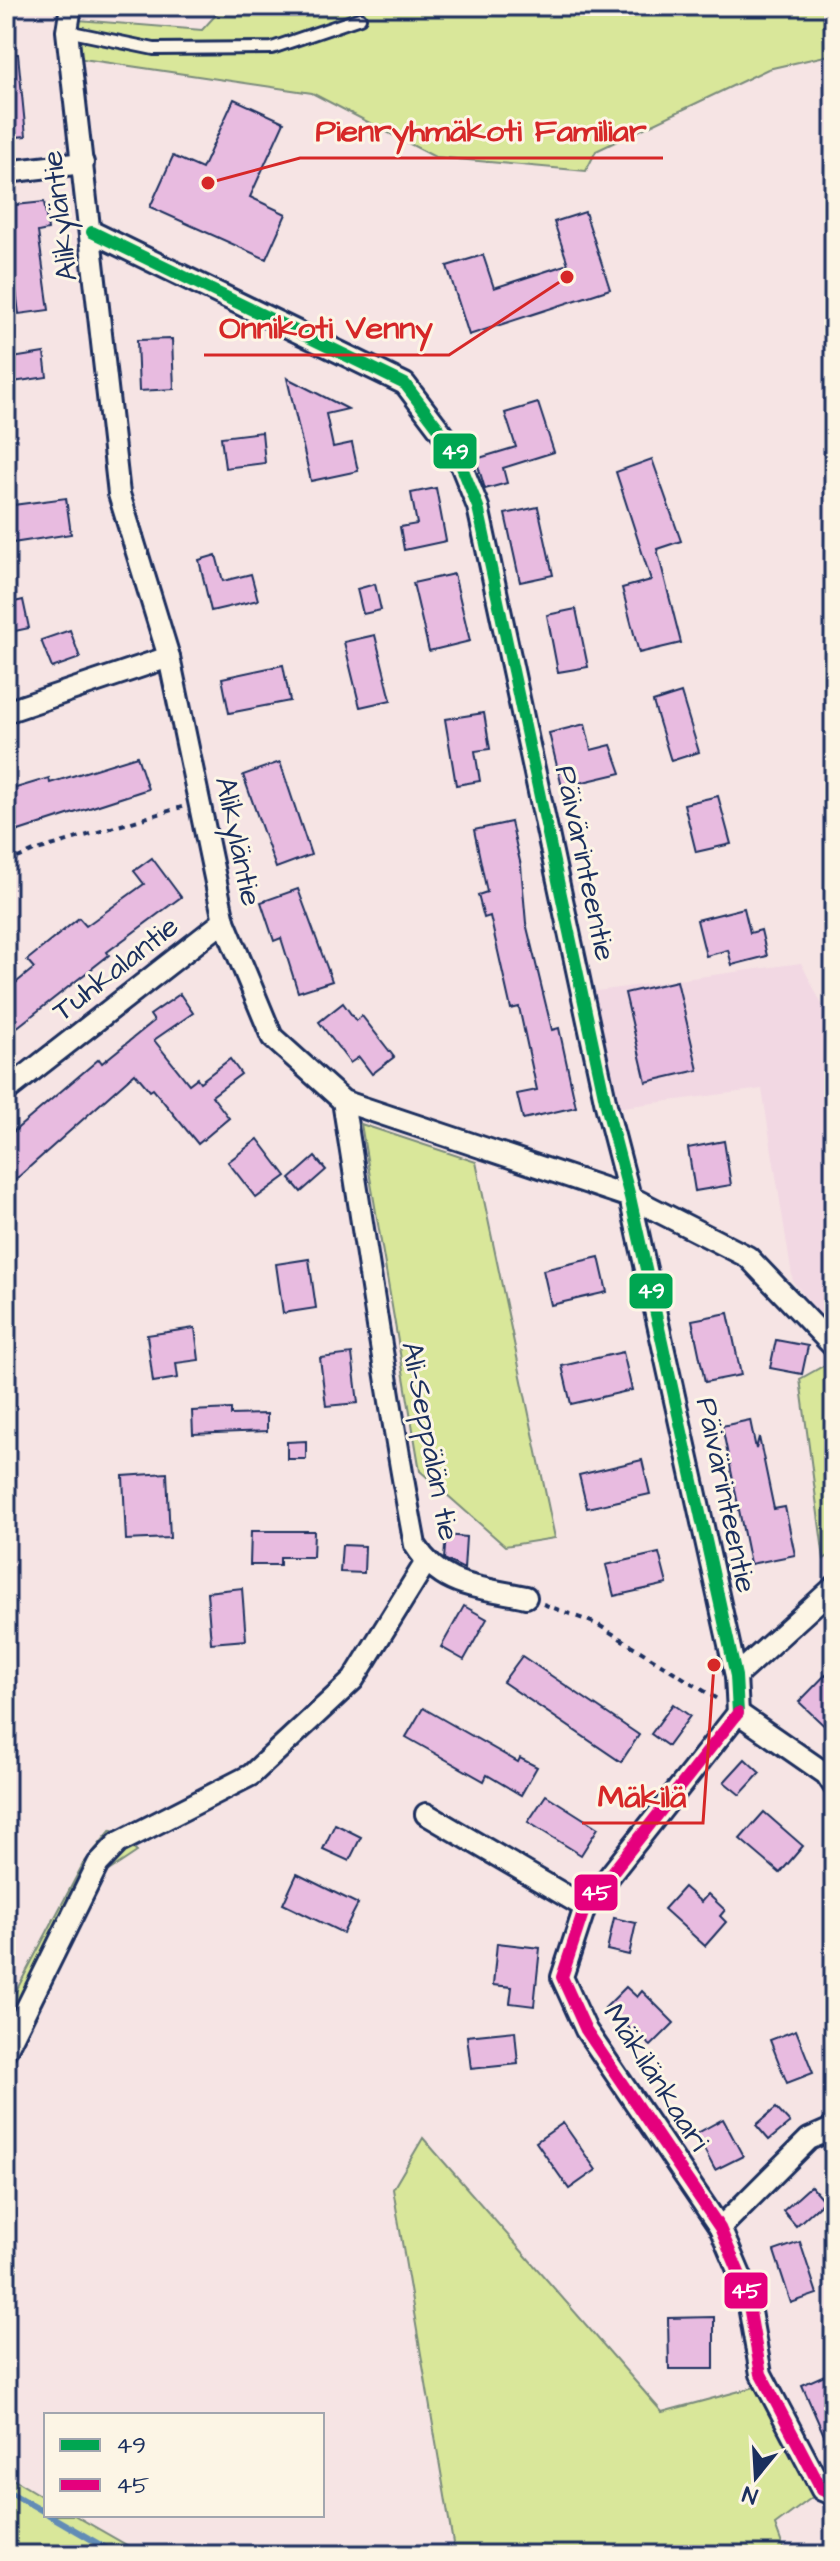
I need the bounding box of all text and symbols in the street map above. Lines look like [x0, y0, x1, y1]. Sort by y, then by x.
callout: Pienryhmäkoti Familiar [300, 102, 663, 158]
text: Pienryhmäkoti Familiar [315, 109, 647, 155]
street label: Alikyläntie [31, 148, 90, 284]
callout: Onnikoti Venny [204, 299, 449, 355]
text: Onnikoti Venny [219, 306, 433, 352]
line badge: 49 [432, 432, 478, 470]
text: 49 [441, 437, 469, 468]
street label: Päivärinteentie [544, 762, 626, 965]
street label: Alikyläntie [203, 773, 272, 910]
street label: Tuhkalantie [43, 906, 188, 1032]
line badge: 49 [628, 1272, 674, 1310]
text: 49 [637, 1276, 665, 1307]
street label: Ali-Seppälän tie [390, 1338, 470, 1544]
street label: Päivärinteentie [685, 1394, 767, 1597]
callout: Mäkilä [582, 1767, 703, 1823]
text: Mäkilä [598, 1775, 687, 1820]
line badge: 45 [573, 1873, 619, 1912]
text: 45 [581, 1878, 612, 1909]
street label: Mäkilänkaari [593, 1996, 720, 2160]
line badge: 45 [723, 2271, 769, 2310]
text: 45 [731, 2276, 762, 2307]
legend [44, 2413, 324, 2517]
text: 49 [116, 2429, 146, 2463]
north arrow [716, 2437, 796, 2517]
text: 45 [116, 2469, 149, 2503]
text: N [739, 2478, 762, 2511]

